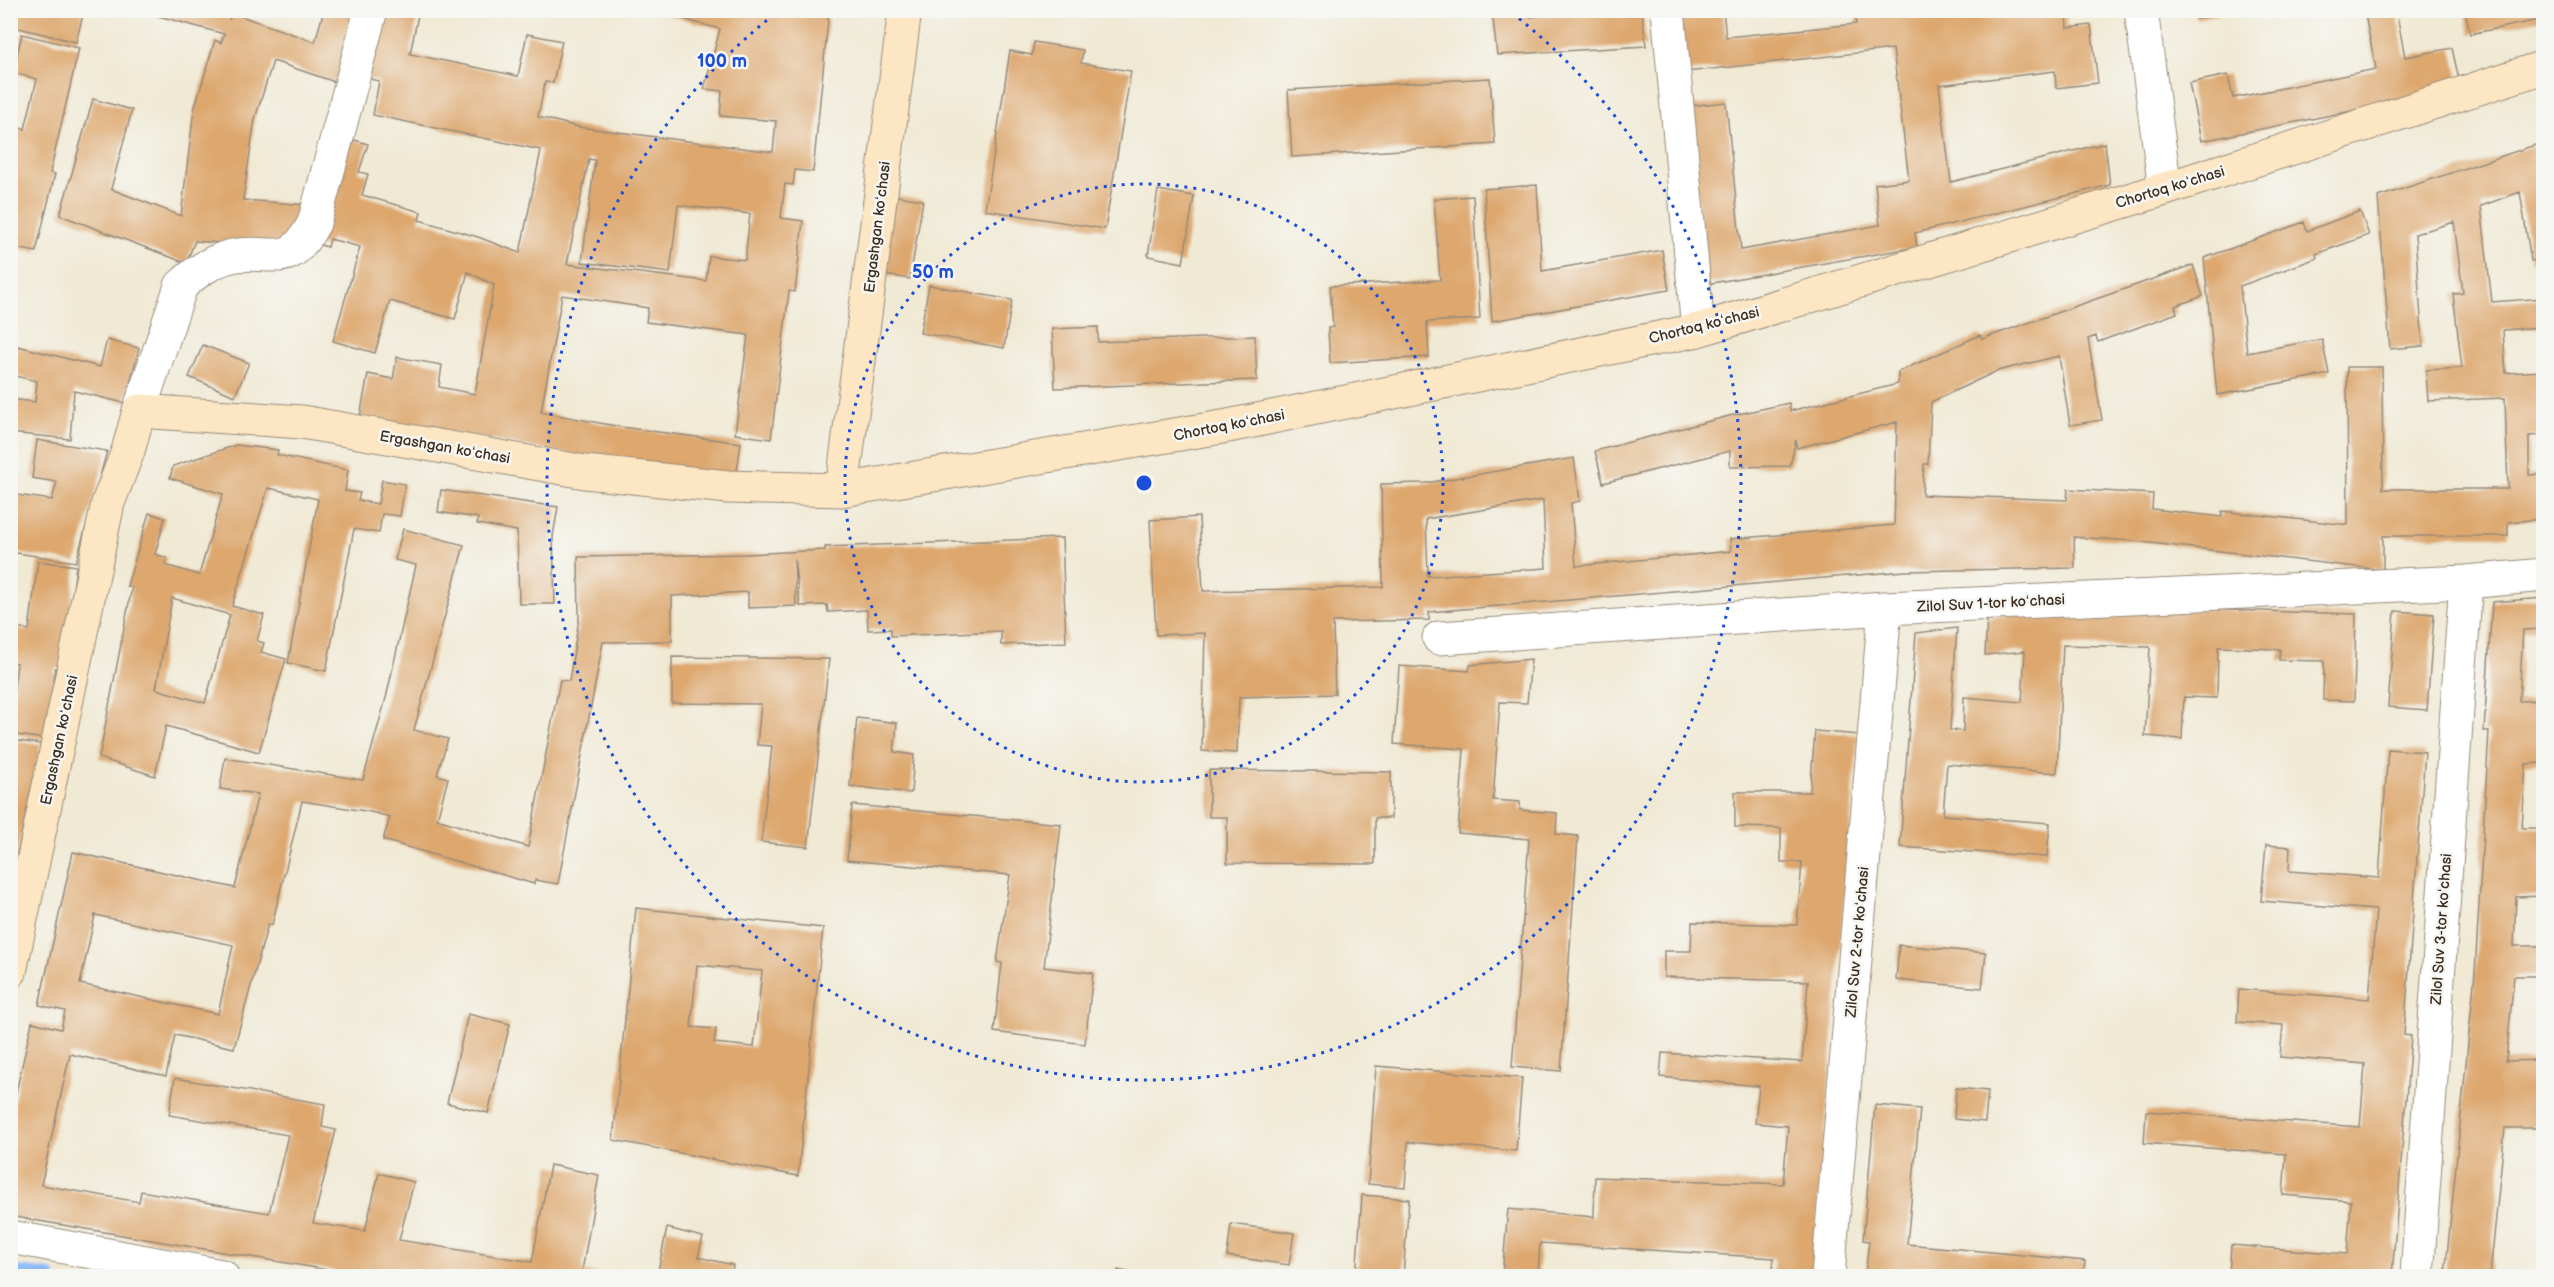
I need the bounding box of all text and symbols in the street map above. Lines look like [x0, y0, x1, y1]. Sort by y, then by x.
text: 100 m [697, 51, 747, 72]
street label: Ergashgan koʻchasi [860, 160, 895, 294]
street label: Chortoq koʻchasi [2113, 162, 2227, 213]
text: 50 m [912, 262, 954, 283]
street label: Chortoq koʻchasi [1647, 303, 1761, 348]
street label: Chortoq koʻchasi [1172, 405, 1286, 446]
street label: Ergashgan koʻchasi [378, 427, 512, 468]
centre of rings [1134, 473, 1154, 493]
street label: Zilol Suv 1-tor koʻchasi [1915, 590, 2066, 617]
street label: Ergashgan koʻchasi [36, 673, 83, 807]
street label: Zilol Suv 3-tor koʻchasi [2427, 853, 2456, 1006]
street label: Zilol Suv 2-tor koʻchasi [1841, 866, 1874, 1019]

